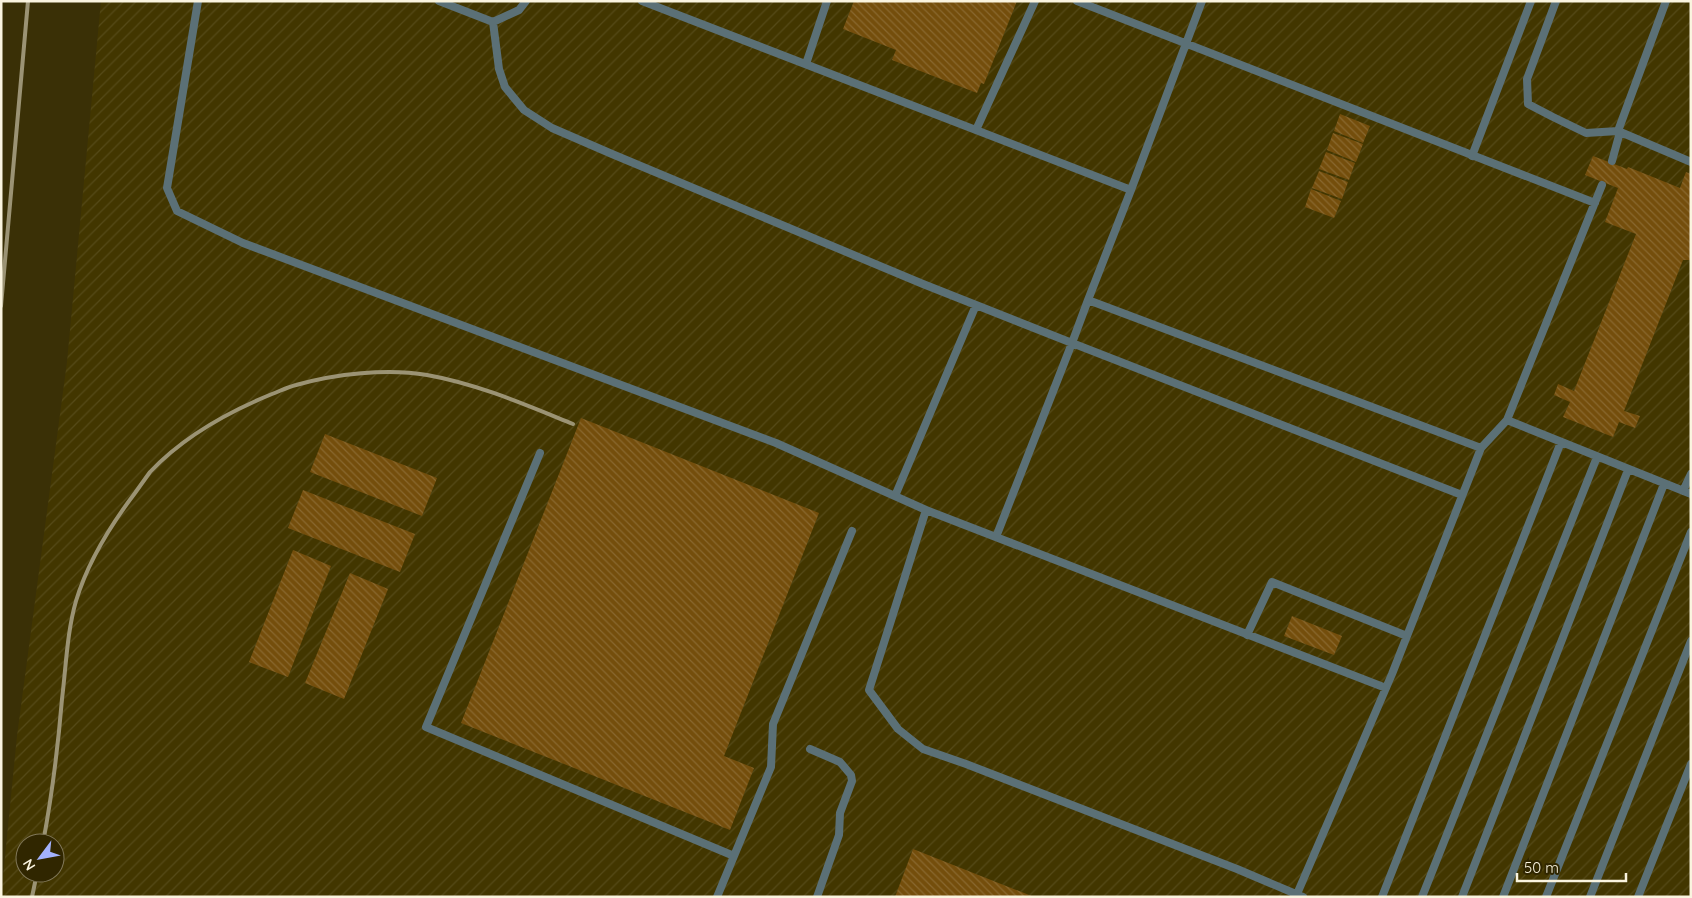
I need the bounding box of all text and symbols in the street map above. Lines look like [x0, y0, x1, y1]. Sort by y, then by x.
north arrow [15, 833, 65, 883]
scale bar [1517, 850, 1626, 882]
text: N [19, 856, 39, 874]
text: 50 m [1524, 858, 1559, 877]

